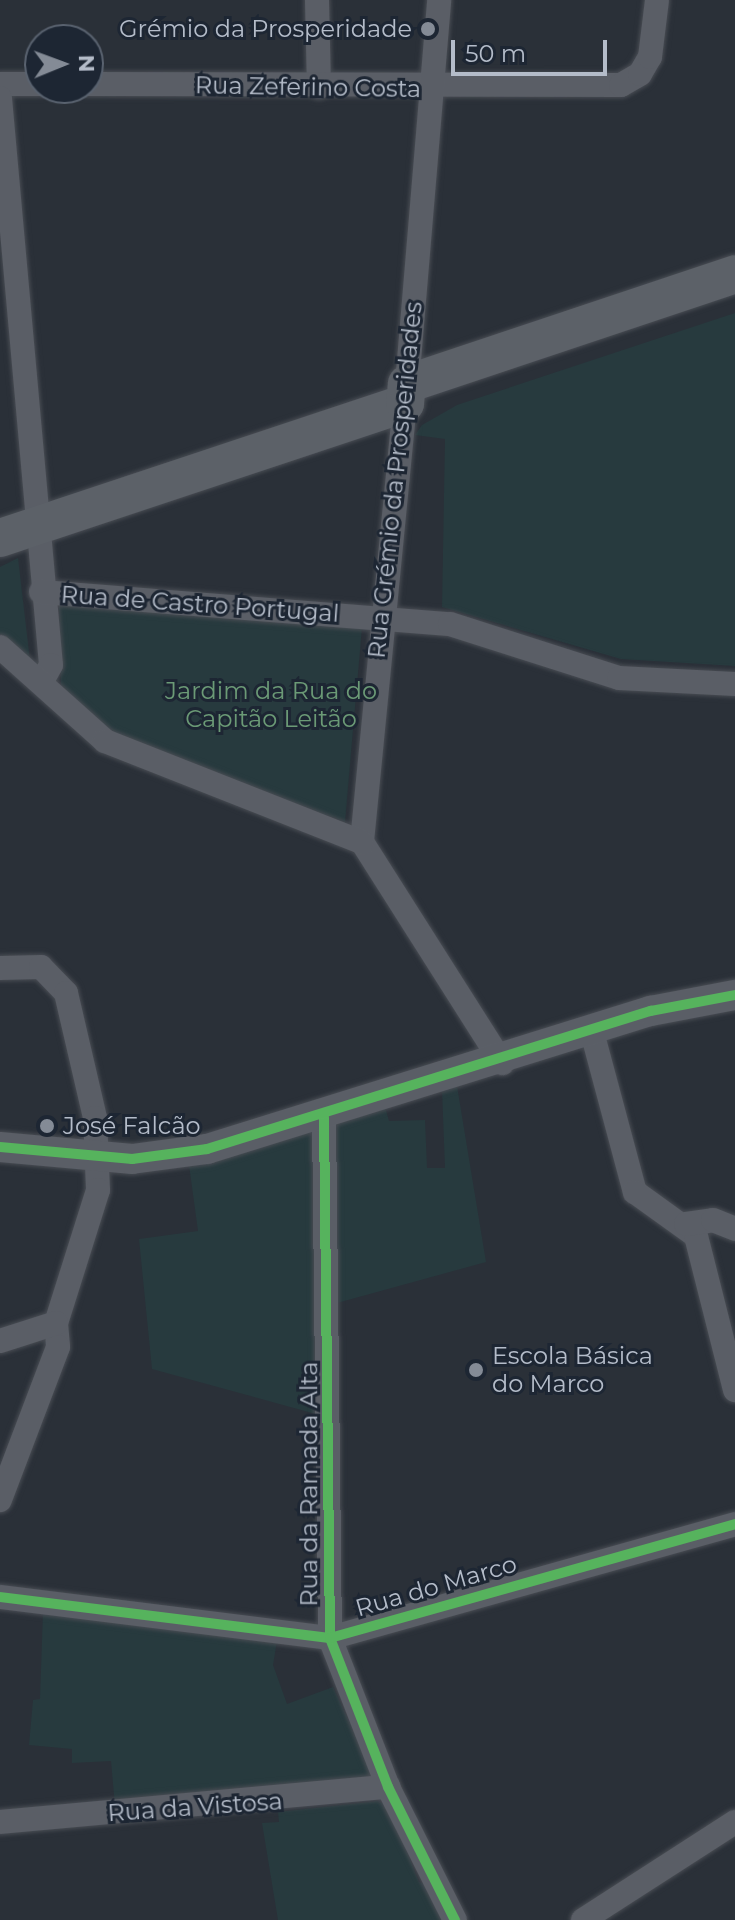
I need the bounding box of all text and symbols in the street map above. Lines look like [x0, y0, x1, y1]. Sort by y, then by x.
place label: Grémio da Prosperidade [119, 15, 412, 43]
marker: Grémio da Prosperidade [419, 20, 437, 38]
north arrow [24, 24, 104, 104]
scale bar [455, 24, 611, 74]
text: 50 m [465, 39, 526, 68]
text: N [73, 54, 100, 73]
street label: Rua Zeferino Costa [195, 71, 421, 103]
street label: Rua Grémio da Prosperidades [362, 300, 428, 660]
street label: Rua de Castro Portugal [60, 580, 340, 628]
park label: Jardim da Rua do Capitão Leitão [165, 677, 377, 733]
place label: José Falcão [63, 1112, 201, 1140]
marker: José Falcão [38, 1117, 56, 1135]
place label: Escola Básica do Marco [492, 1342, 653, 1398]
street label: Rua da Ramada Alta [295, 1361, 323, 1607]
marker: Escola Básica do Marco [467, 1361, 485, 1379]
street label: Rua do Marco [352, 1549, 520, 1623]
street label: Rua da Vistosa [107, 1787, 283, 1827]

